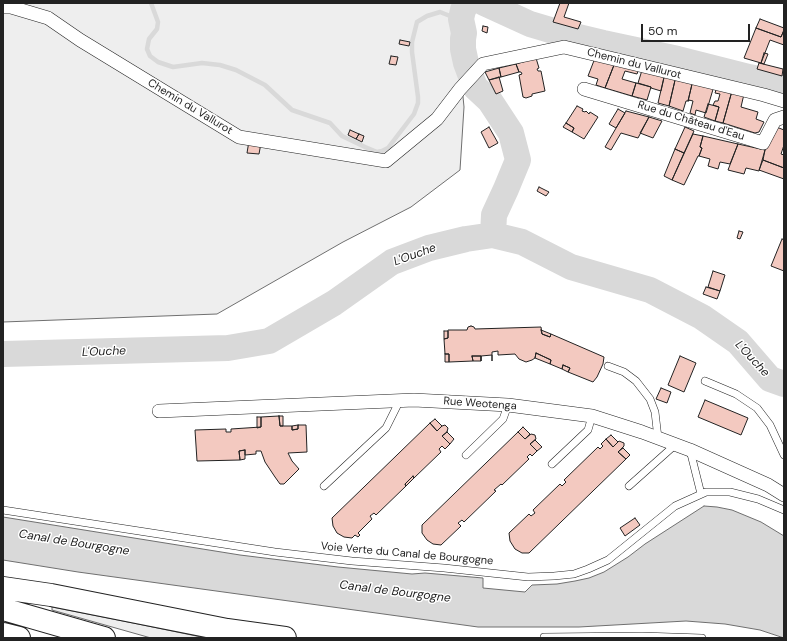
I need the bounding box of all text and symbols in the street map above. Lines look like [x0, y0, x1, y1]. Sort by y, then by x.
scale bar [643, 16, 752, 42]
text: 50 m [648, 23, 677, 39]
street label: Chemin du Vallurot [585, 46, 683, 82]
street label: Chemin du Vallurot [145, 76, 235, 138]
street label: Rue du Château d'Eau [636, 98, 746, 144]
water label: L'Ouche [392, 241, 438, 269]
water label: L'Ouche [732, 338, 772, 380]
water label: L'Ouche [82, 344, 126, 360]
street label: Rue Weotenga [443, 395, 517, 413]
water label: Canal de Bourgogne [18, 527, 130, 559]
street label: Voie Verte du Canal de Bourgogne [320, 540, 494, 568]
water label: Canal de Bourgogne [339, 578, 451, 606]

